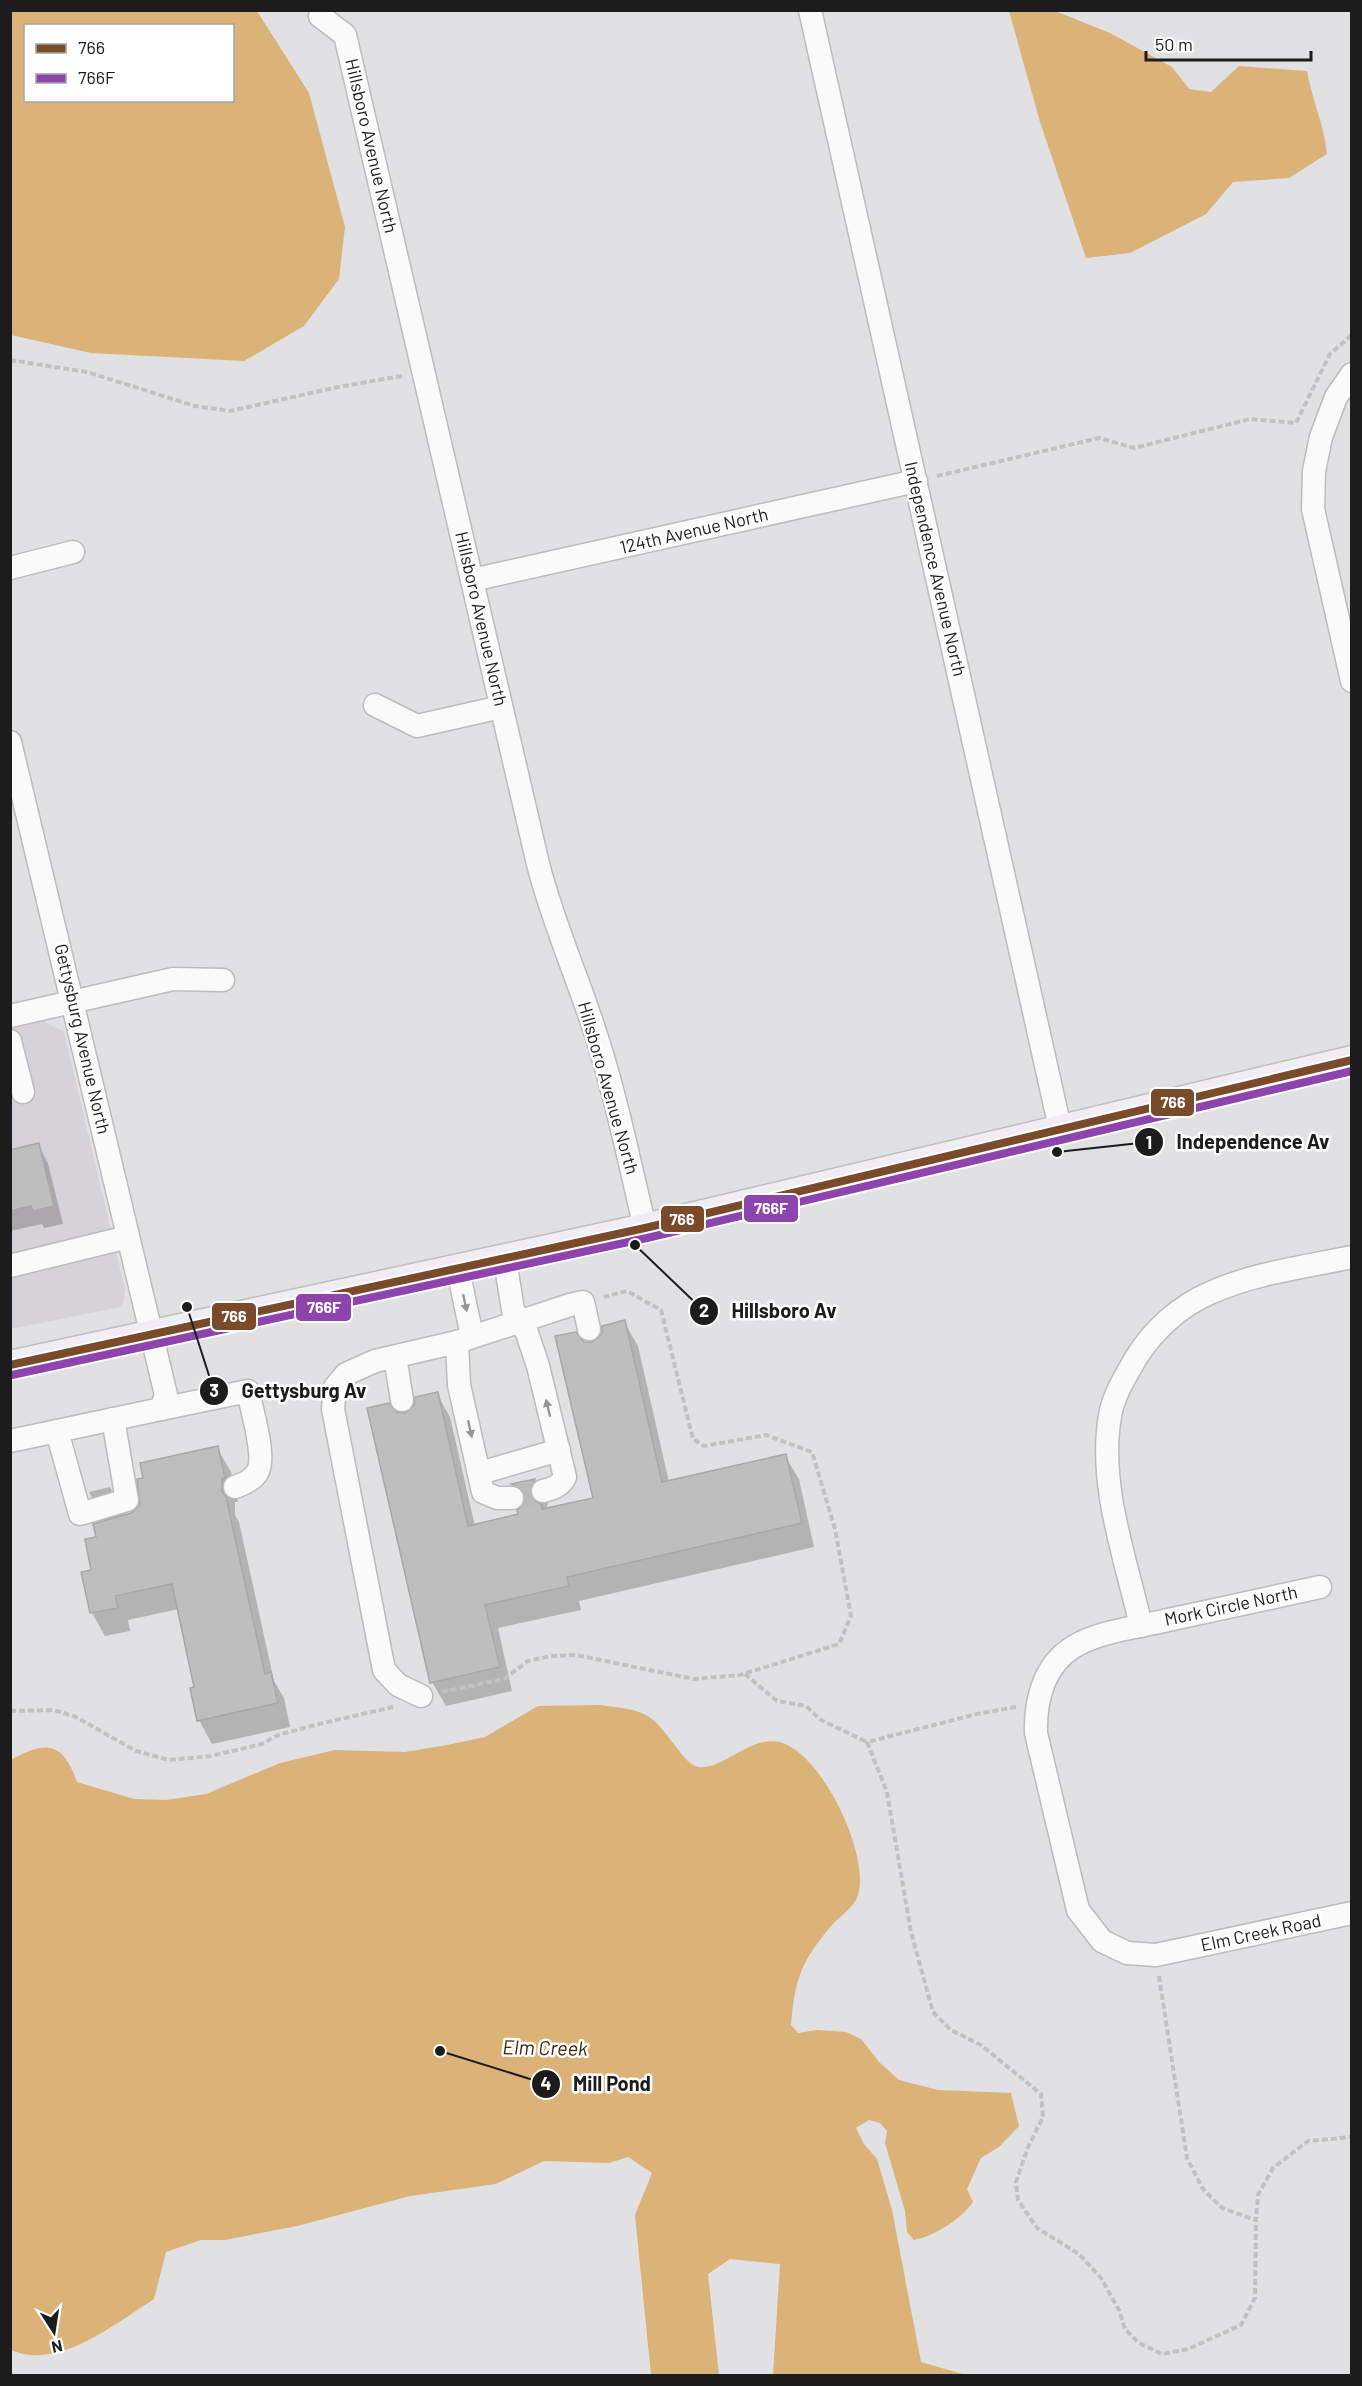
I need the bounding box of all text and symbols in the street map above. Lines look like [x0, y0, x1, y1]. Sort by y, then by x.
legend [24, 24, 234, 102]
scale bar [1146, 24, 1311, 62]
text: 50 m [1155, 33, 1193, 55]
text: 766 [78, 36, 105, 58]
street label: Hillsboro Avenue North [341, 56, 403, 235]
text: 766F [78, 66, 115, 88]
street label: Independence Avenue North [901, 459, 971, 678]
street label: 124th Avenue North [617, 502, 770, 558]
street label: Hillsboro Avenue North [451, 529, 513, 708]
street label: Gettysburg Avenue North [50, 941, 116, 1136]
street label: Hillsboro Avenue North [574, 999, 644, 1177]
line badge: 766 [1150, 1088, 1195, 1117]
text: 766 [1160, 1092, 1186, 1111]
callout: Independence Av [1134, 1123, 1341, 1161]
text: Independence Av [1177, 1129, 1329, 1153]
text: 1 [1146, 1131, 1152, 1153]
line badge: 766F [743, 1194, 799, 1223]
text: 766F [754, 1198, 788, 1217]
line badge: 766 [660, 1205, 705, 1233]
text: 766 [669, 1209, 695, 1228]
callout: Hillsboro Av [689, 1292, 848, 1330]
line badge: 766F [295, 1293, 352, 1322]
one-way arrow [461, 1294, 470, 1313]
text: 766F [307, 1297, 341, 1316]
text: Hillsboro Av [731, 1298, 837, 1322]
text: 2 [699, 1299, 709, 1321]
line badge: 766 [211, 1302, 257, 1331]
text: 766 [221, 1306, 247, 1325]
callout: Gettysburg Av [199, 1372, 378, 1410]
text: Gettysburg Av [242, 1378, 366, 1402]
text: 3 [209, 1379, 219, 1401]
one-way arrow [543, 1399, 553, 1417]
one-way arrow [465, 1420, 475, 1438]
street label: Mork Circle North [1162, 1580, 1299, 1630]
street label: Elm Creek Road [1199, 1909, 1323, 1956]
water label: Elm Creek [502, 2034, 588, 2060]
callout: Mill Pond [531, 2065, 663, 2103]
text: Mill Pond [573, 2071, 651, 2095]
text: 4 [541, 2072, 552, 2094]
north arrow [24, 2302, 84, 2362]
text: N [50, 2337, 64, 2358]

